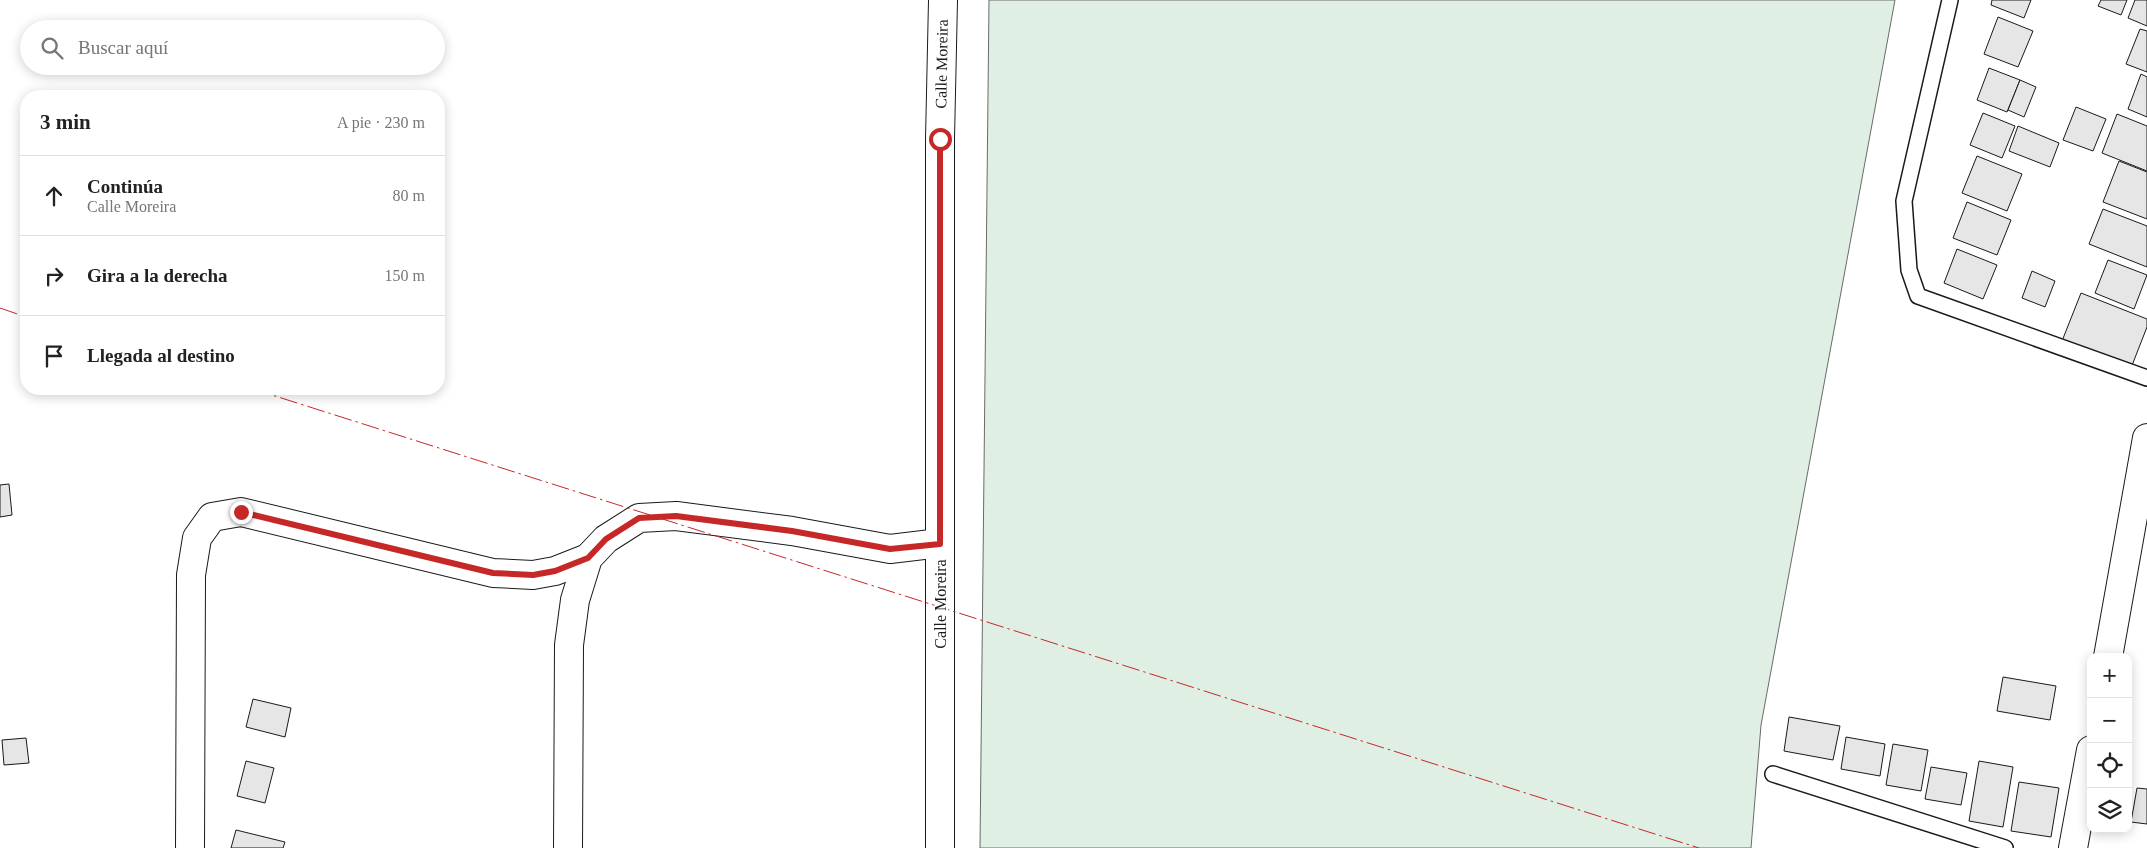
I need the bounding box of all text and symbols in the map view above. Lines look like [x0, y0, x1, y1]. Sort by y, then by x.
street label: Calle Moreira [932, 19, 951, 109]
search box [20, 20, 445, 75]
icon: search [38, 34, 66, 62]
text: Buscar aquí [78, 37, 168, 58]
text: 3 min [40, 110, 91, 134]
text: A pie · 230 m [337, 114, 425, 131]
route start [929, 128, 952, 151]
text: Continúa [87, 176, 163, 197]
icon: ahead [40, 182, 68, 210]
text: 80 m [393, 187, 425, 204]
text: Calle Moreira [87, 198, 176, 215]
icon: right [40, 262, 68, 290]
text: Gira a la derecha [87, 265, 228, 286]
text: 150 m [385, 267, 425, 284]
icon: arrive [40, 342, 68, 370]
text: Llegada al destino [87, 345, 235, 366]
route end [230, 501, 253, 524]
street label: Calle Moreira [932, 559, 949, 649]
map controls [2087, 653, 2132, 833]
button: + [2087, 653, 2132, 698]
button: − [2087, 698, 2132, 743]
button: locate [2087, 743, 2132, 788]
button: layers [2087, 788, 2132, 833]

